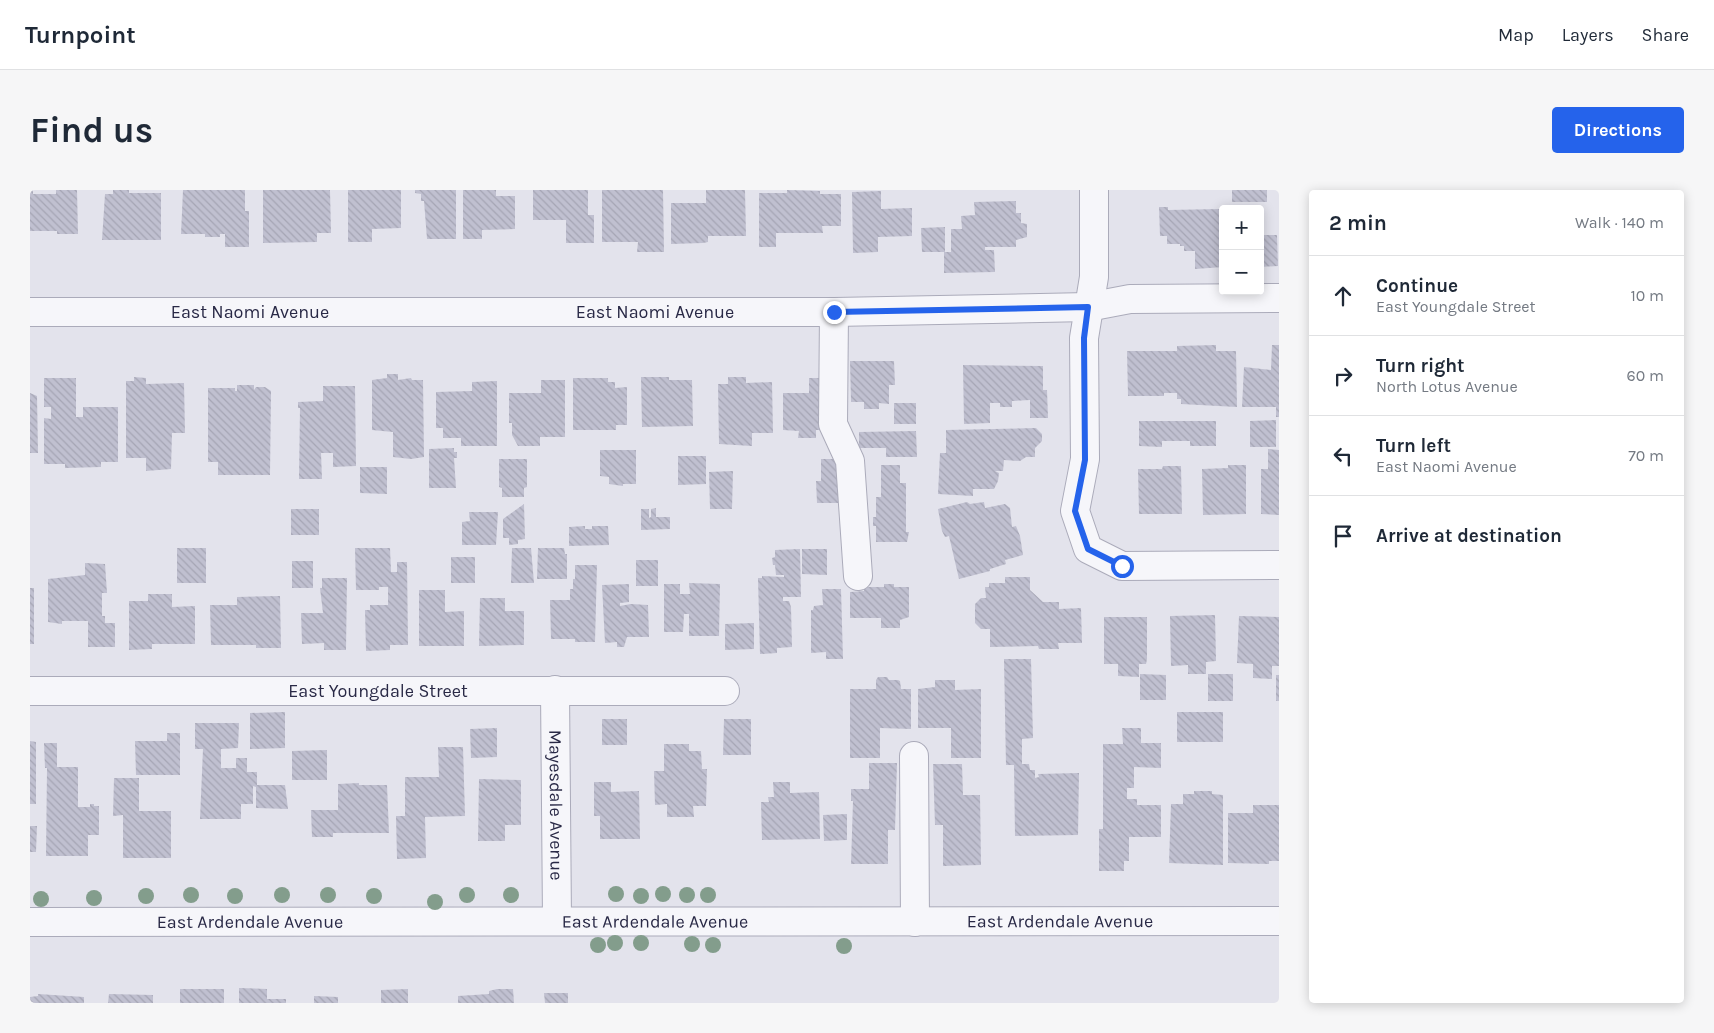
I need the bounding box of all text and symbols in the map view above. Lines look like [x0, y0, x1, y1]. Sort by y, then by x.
text: Turnpoint [25, 21, 136, 49]
text: Map [1498, 24, 1534, 46]
text: Layers [1562, 24, 1614, 46]
text: Share [1642, 24, 1689, 46]
button: Directions [1552, 107, 1684, 153]
text: Find us [30, 110, 153, 151]
map controls [1219, 205, 1264, 295]
button: + [1219, 205, 1264, 250]
text: 2 min [1329, 211, 1387, 235]
text: Walk · 140 m [1575, 213, 1664, 232]
button: − [1219, 250, 1264, 295]
text: Continue [1376, 275, 1458, 297]
icon: ahead [1329, 282, 1357, 310]
text: 10 m [1630, 286, 1664, 305]
text: East Youngdale Street [1376, 297, 1536, 316]
street label: East Naomi Avenue [171, 301, 329, 323]
street label: East Naomi Avenue [576, 301, 734, 323]
route end [823, 301, 846, 324]
text: Turn right [1376, 355, 1465, 377]
icon: right [1329, 362, 1357, 390]
text: 60 m [1627, 366, 1664, 385]
text: North Lotus Avenue [1376, 377, 1518, 396]
text: Turn left [1376, 435, 1451, 457]
icon: left [1329, 442, 1357, 470]
text: 70 m [1628, 446, 1664, 465]
text: East Naomi Avenue [1376, 457, 1517, 476]
icon: arrive [1329, 522, 1357, 550]
text: Arrive at destination [1376, 525, 1562, 547]
route start [1111, 555, 1134, 578]
street label: East Youngdale Street [288, 680, 468, 702]
street label: Mayesdale Avenue [544, 730, 568, 880]
street label: East Ardendale Avenue [562, 910, 748, 933]
street label: East Ardendale Avenue [967, 910, 1153, 932]
street label: East Ardendale Avenue [157, 911, 343, 933]

